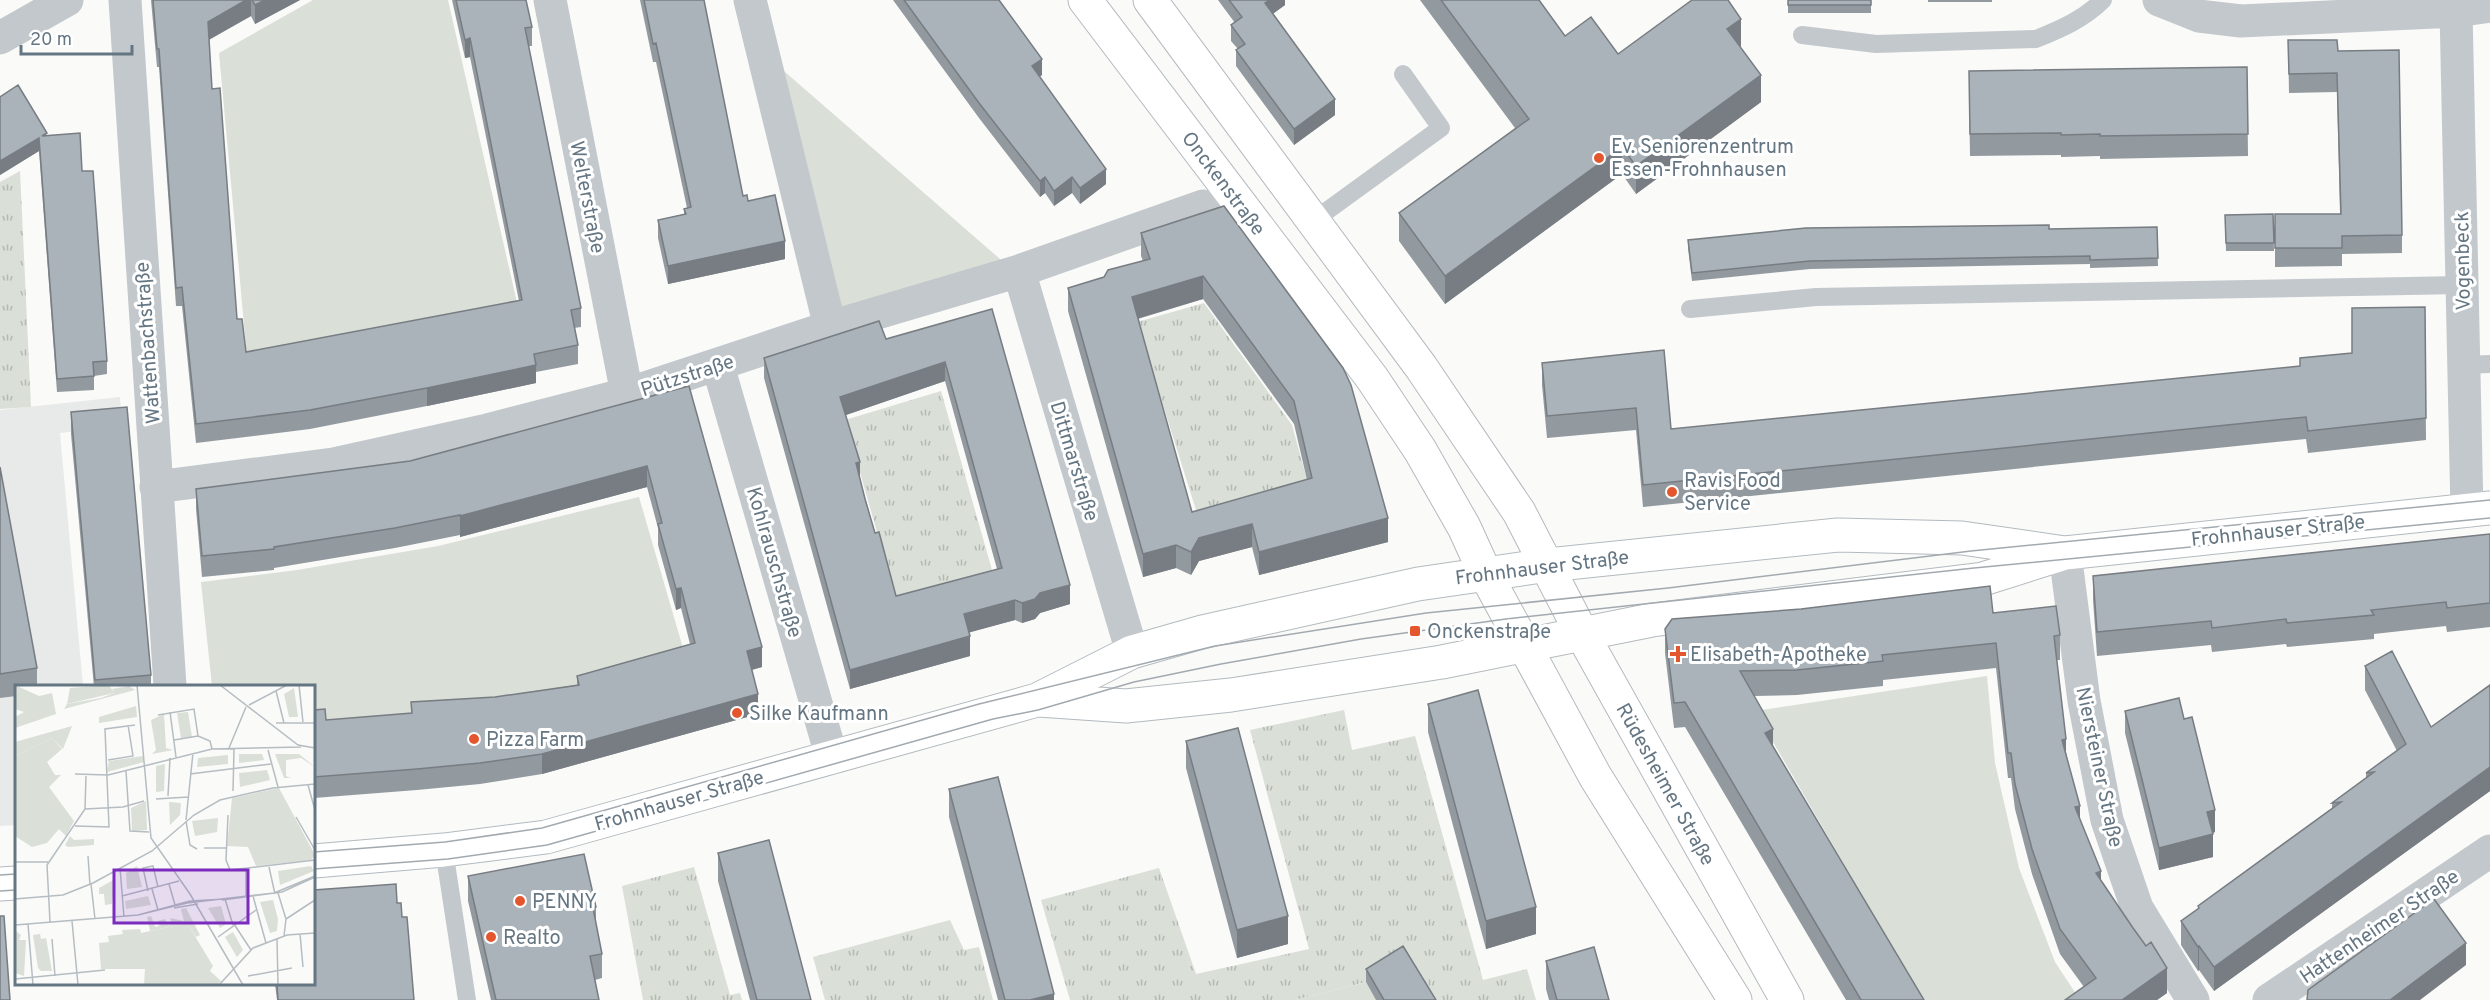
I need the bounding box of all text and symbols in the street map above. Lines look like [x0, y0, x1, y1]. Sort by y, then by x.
scale bar [21, 18, 132, 56]
text: 20 m [30, 29, 72, 52]
street label: Onckenstraße [1175, 127, 1270, 242]
place label: Ev. Seniorenzentrum Essen-Frohnhausen [1611, 135, 1794, 184]
street label: Welterstraße [562, 139, 610, 256]
marker: Ev. Seniorenzentrum Essen-Frohnhausen [1592, 151, 1606, 165]
street label: Vogenbeck [2450, 211, 2478, 311]
street label: Wattenbachstraße [130, 261, 168, 425]
street label: Pützstraße [638, 350, 738, 404]
street label: Dittmarstraße [1043, 399, 1104, 525]
place label: Ravis Food Service [1684, 469, 1781, 518]
street label: Kohlrauschstraße [739, 484, 807, 641]
marker: Ravis Food Service [1665, 485, 1679, 499]
street label: Frohnhauser Straße [2190, 510, 2367, 554]
street label: Frohnhauser Straße [1454, 545, 1631, 593]
place label: Onckenstraße [1427, 620, 1551, 646]
marker: Onckenstraße [1408, 624, 1422, 638]
place label: Elisabeth-Apotheke [1690, 643, 1867, 669]
marker: Elisabeth-Apotheke [1671, 647, 1685, 661]
inset map [15, 685, 315, 985]
street label: Niersteiner Straße [2068, 685, 2128, 850]
street label: Rüdesheimer Straße [1609, 699, 1720, 871]
place label: Silke Kaufmann [749, 702, 889, 728]
marker: Silke Kaufmann [730, 706, 744, 720]
place label: Pizza Farm [486, 728, 584, 754]
marker: Pizza Farm [467, 732, 481, 746]
street label: Frohnhauser Straße [592, 765, 767, 839]
street label: Hattenheimer Straße [2295, 865, 2465, 991]
place label: PENNY [532, 890, 597, 916]
marker: PENNY [513, 894, 527, 908]
place label: Realto [503, 926, 561, 952]
marker: Realto [484, 930, 498, 944]

